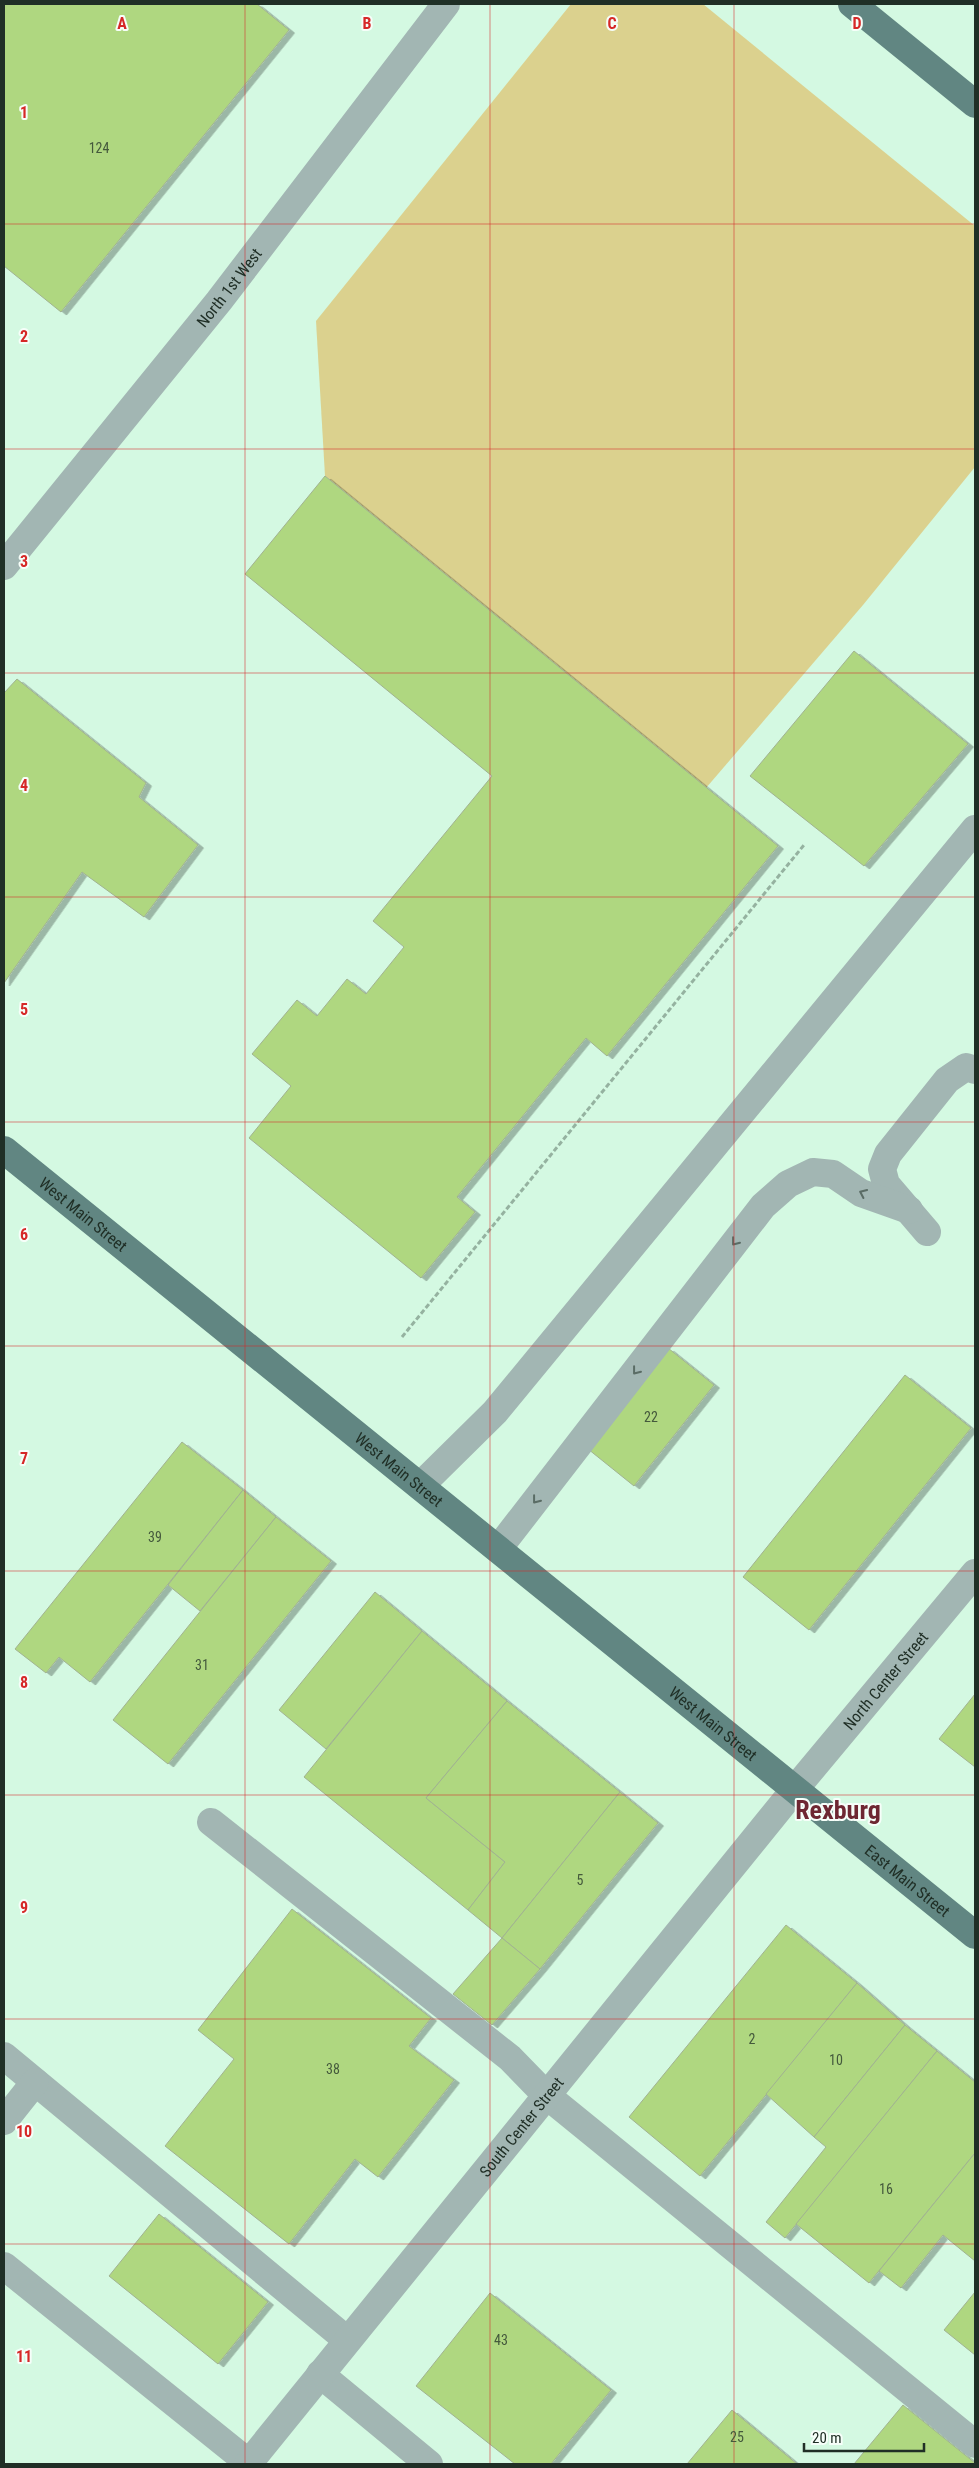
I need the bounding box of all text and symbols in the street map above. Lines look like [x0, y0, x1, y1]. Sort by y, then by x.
text: A [117, 14, 127, 33]
text: B [363, 14, 372, 33]
text: C [607, 14, 617, 33]
text: D [852, 14, 862, 33]
text: 1 [20, 103, 28, 122]
house number: 124 [89, 140, 109, 156]
street label: North 1st West [192, 244, 266, 331]
text: 2 [20, 327, 28, 346]
text: 3 [20, 552, 28, 571]
text: 4 [20, 776, 28, 795]
text: 5 [20, 1000, 28, 1019]
street label: West Main Street [36, 1173, 131, 1255]
one-way arrow [859, 1189, 868, 1199]
text: 6 [20, 1225, 28, 1244]
one-way arrow [732, 1236, 741, 1246]
one-way arrow [633, 1365, 641, 1374]
house number: 22 [644, 1409, 658, 1425]
street label: West Main Street [351, 1428, 447, 1511]
text: 7 [20, 1449, 28, 1468]
one-way arrow [533, 1494, 542, 1503]
house number: 39 [148, 1529, 162, 1545]
street label: North Center Street [839, 1627, 932, 1733]
house number: 31 [195, 1657, 209, 1673]
text: 8 [20, 1673, 28, 1692]
street label: West Main Street [665, 1682, 761, 1765]
district label: Rexburg [795, 1795, 881, 1825]
street label: East Main Street [861, 1841, 954, 1921]
house number: 5 [577, 1872, 584, 1888]
text: 9 [20, 1898, 28, 1917]
house number: 2 [749, 2031, 756, 2047]
house number: 10 [829, 2052, 843, 2068]
house number: 38 [326, 2061, 340, 2077]
street label: South Center Street [475, 2073, 567, 2181]
text: 10 [16, 2122, 32, 2141]
house number: 16 [879, 2181, 893, 2197]
house number: 43 [494, 2332, 508, 2348]
text: 11 [16, 2347, 32, 2366]
scale bar [804, 2420, 924, 2452]
house number: 25 [730, 2429, 744, 2445]
text: 20 m [812, 2429, 842, 2447]

